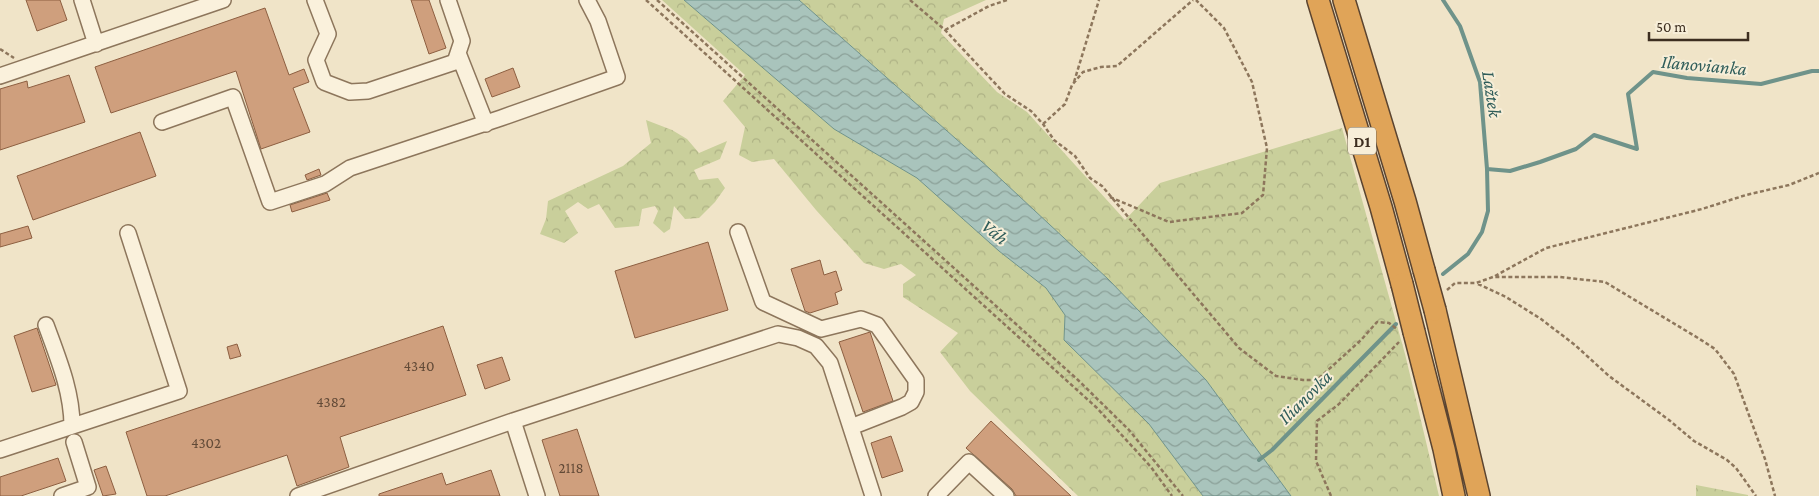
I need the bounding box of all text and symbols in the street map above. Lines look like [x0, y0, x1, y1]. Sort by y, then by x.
scale bar [1649, 10, 1748, 42]
text: 50 m [1656, 19, 1686, 35]
water label: Iľanovianka [1660, 51, 1748, 79]
water label: Lažtek [1478, 69, 1506, 119]
road number: D1 [1348, 128, 1376, 154]
water label: Váh [978, 215, 1012, 249]
house number: 4340 [404, 358, 434, 374]
water label: Ilianovka [1274, 366, 1336, 428]
house number: 4382 [316, 394, 346, 410]
house number: 4302 [191, 435, 221, 451]
house number: 2118 [558, 460, 584, 476]

